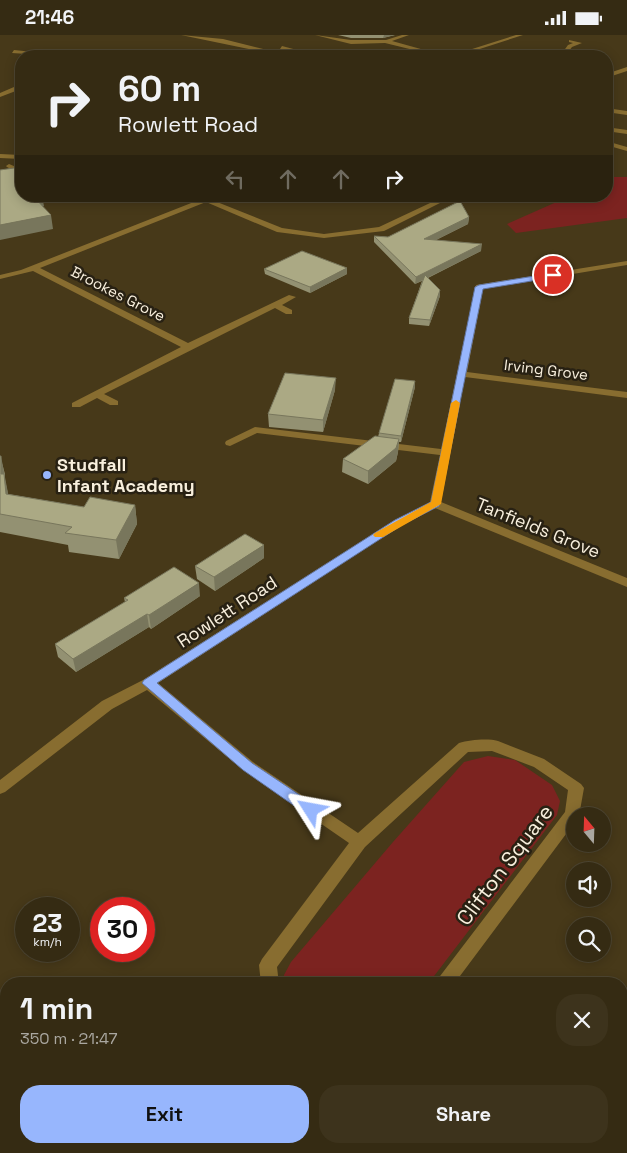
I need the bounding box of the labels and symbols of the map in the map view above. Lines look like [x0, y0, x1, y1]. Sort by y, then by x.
pin [532, 254, 574, 296]
street label: Brookes Grove [68, 262, 169, 325]
street label: Irving Grove [503, 355, 589, 384]
place label: Studfall Infant Academy [57, 453, 194, 497]
marker: Studfall Infant Academy [41, 469, 53, 481]
street label: Tanfields Grove [473, 492, 604, 563]
street label: Rowlett Road [172, 571, 281, 652]
position arrow [284, 783, 336, 835]
street label: Clifton Square [450, 799, 559, 931]
north arrow [566, 807, 611, 853]
speed limit sign: 30 [90, 897, 155, 962]

